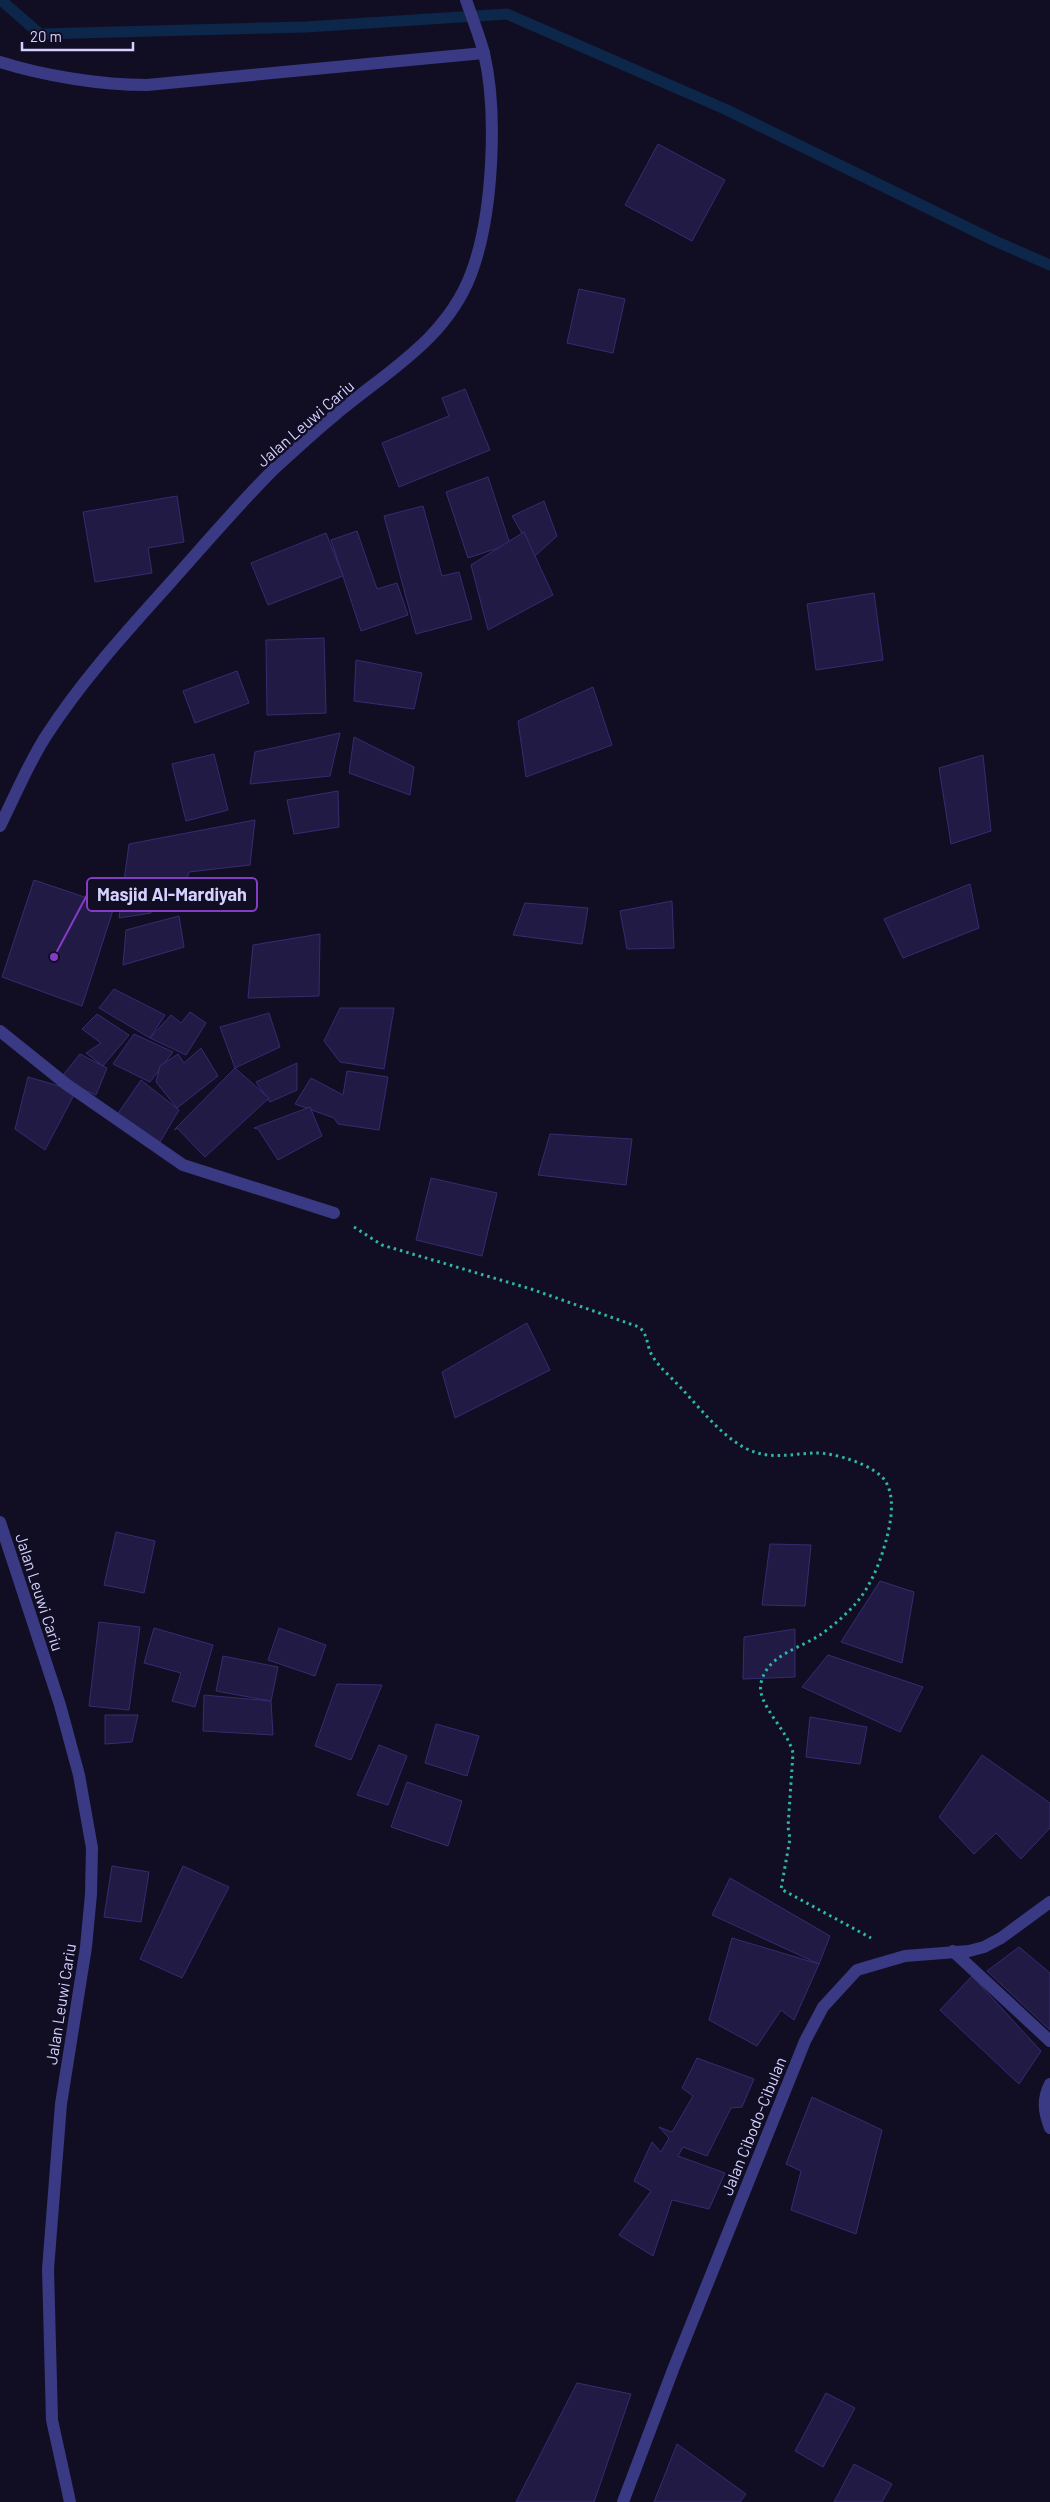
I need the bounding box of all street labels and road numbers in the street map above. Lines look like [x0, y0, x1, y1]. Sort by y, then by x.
street label: Jalan Leuwi Cariu [253, 376, 357, 470]
street label: Jalan Leuwi Cariu [12, 1531, 68, 1653]
street label: Jalan Leuwi Cariu [41, 1942, 79, 2066]
street label: Jalan Cibodo-Cibulan [717, 2054, 789, 2198]

